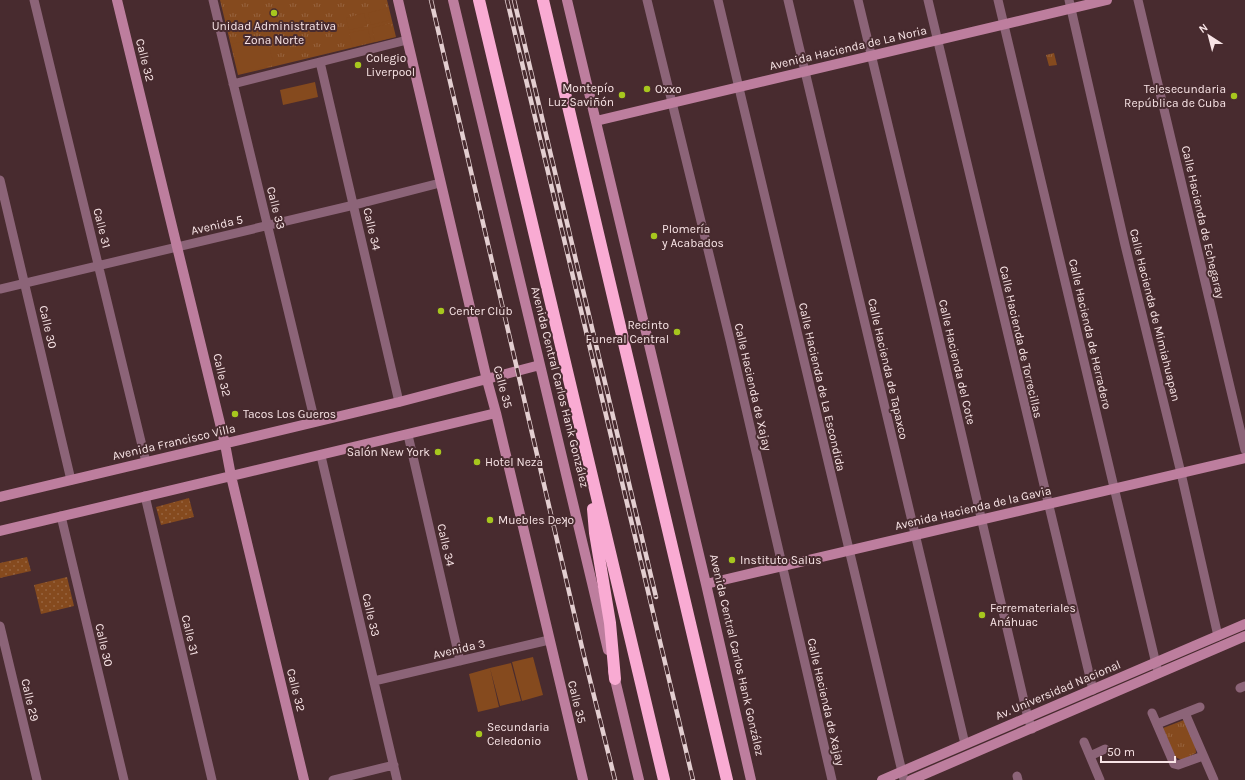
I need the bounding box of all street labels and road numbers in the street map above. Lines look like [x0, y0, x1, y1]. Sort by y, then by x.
street label: Avenida Hacienda de La Noria [768, 23, 928, 73]
street label: Calle 32 [133, 37, 157, 83]
street label: Calle Hacienda de Echegaray [1179, 144, 1228, 300]
street label: Calle 33 [264, 185, 288, 231]
street label: Calle 34 [360, 206, 384, 252]
street label: Calle 31 [90, 207, 114, 249]
street label: Avenida 5 [190, 212, 245, 238]
street label: Calle Hacienda de Mimiahuapan [1127, 227, 1183, 403]
street label: Calle Hacienda de Herradero [1066, 257, 1114, 411]
street label: Calle Hacienda de Torrecillas [997, 264, 1045, 420]
street label: Avenida Central Carlos Hank González [528, 285, 592, 489]
street label: Calle Hacienda de Tapaxco [865, 297, 911, 441]
street label: Calle Hacienda del Cote [936, 298, 978, 426]
street label: Calle Hacienda de La Escondida [796, 301, 848, 473]
street label: Calle 30 [36, 304, 60, 350]
street label: Calle Hacienda de Xajay [732, 322, 775, 453]
street label: Calle 32 [210, 352, 234, 398]
street label: Calle 35 [491, 364, 515, 410]
street label: Avenida Francisco Villa [111, 421, 237, 463]
street label: Avenida Hacienda de la Gavia [893, 483, 1053, 533]
street label: Calle 34 [434, 522, 458, 568]
street label: Avenida Central Carlos Hank González [707, 553, 767, 757]
street label: Calle 33 [359, 592, 383, 638]
street label: Calle 31 [179, 614, 201, 656]
street label: Calle 30 [92, 622, 116, 668]
street label: Avenida 3 [431, 636, 487, 662]
street label: Calle Hacienda de Xajay [805, 637, 848, 768]
street label: Av. Universidad Nacional [993, 657, 1123, 723]
street label: Calle 32 [284, 667, 308, 713]
street label: Calle 29 [18, 677, 42, 723]
street label: Calle 35 [565, 679, 589, 725]

